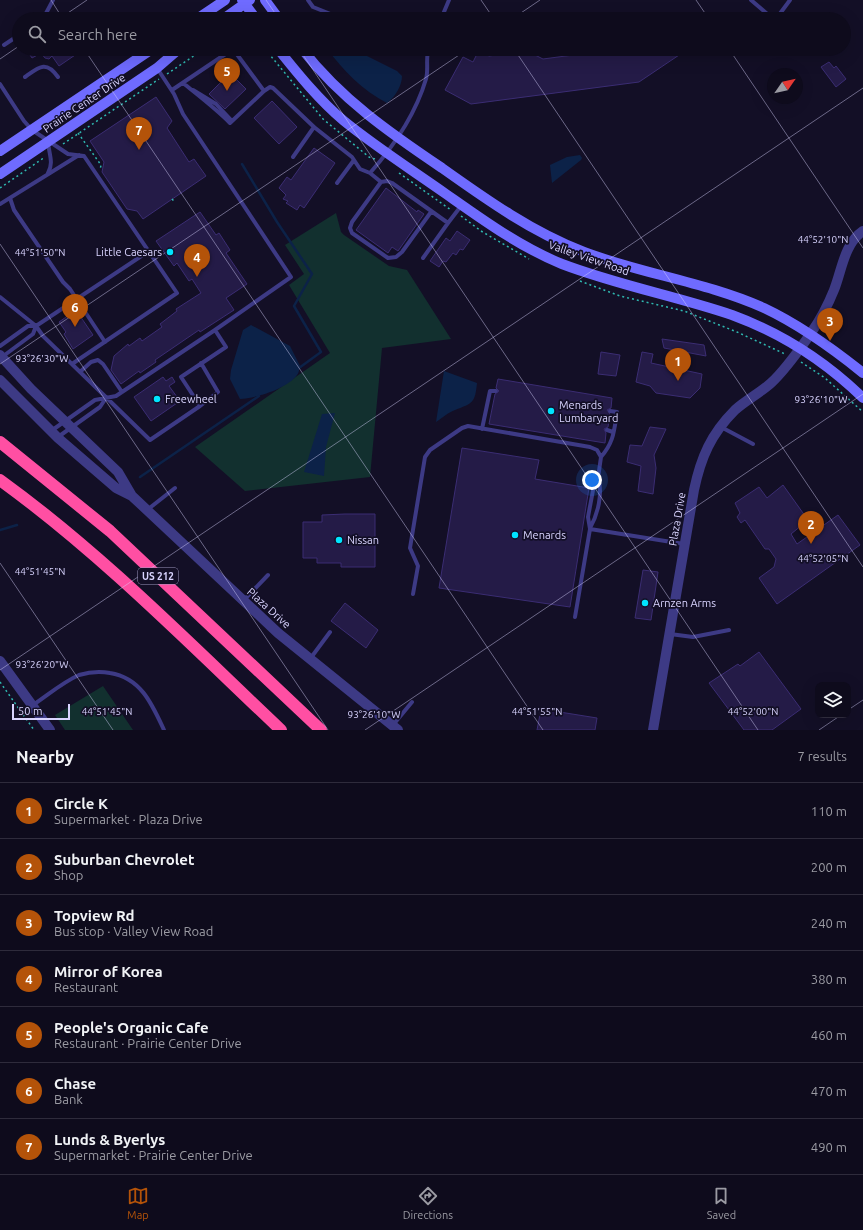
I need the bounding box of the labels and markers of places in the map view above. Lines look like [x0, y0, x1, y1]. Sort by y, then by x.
pin: 5 [214, 58, 240, 91]
pin: 7 [126, 117, 152, 150]
pin: 4 [184, 244, 210, 277]
place label: Little Caesars [96, 246, 162, 258]
marker: Little Caesars [165, 247, 175, 257]
pin: 6 [62, 294, 88, 327]
pin: 3 [817, 308, 843, 341]
pin: 1 [665, 348, 691, 381]
place label: Freewheel [165, 393, 217, 405]
marker: Freewheel [152, 394, 162, 404]
place label: Menards Lumbaryard [559, 399, 618, 424]
marker: Menards Lumbaryard [546, 406, 556, 416]
pin: 2 [798, 511, 824, 544]
place label: Menards [523, 529, 566, 541]
marker: Menards [510, 530, 520, 540]
place label: Nissan [347, 534, 379, 546]
marker: Nissan [334, 535, 344, 545]
place label: Arnzen Arms [653, 597, 716, 609]
marker: Arnzen Arms [640, 598, 650, 608]

